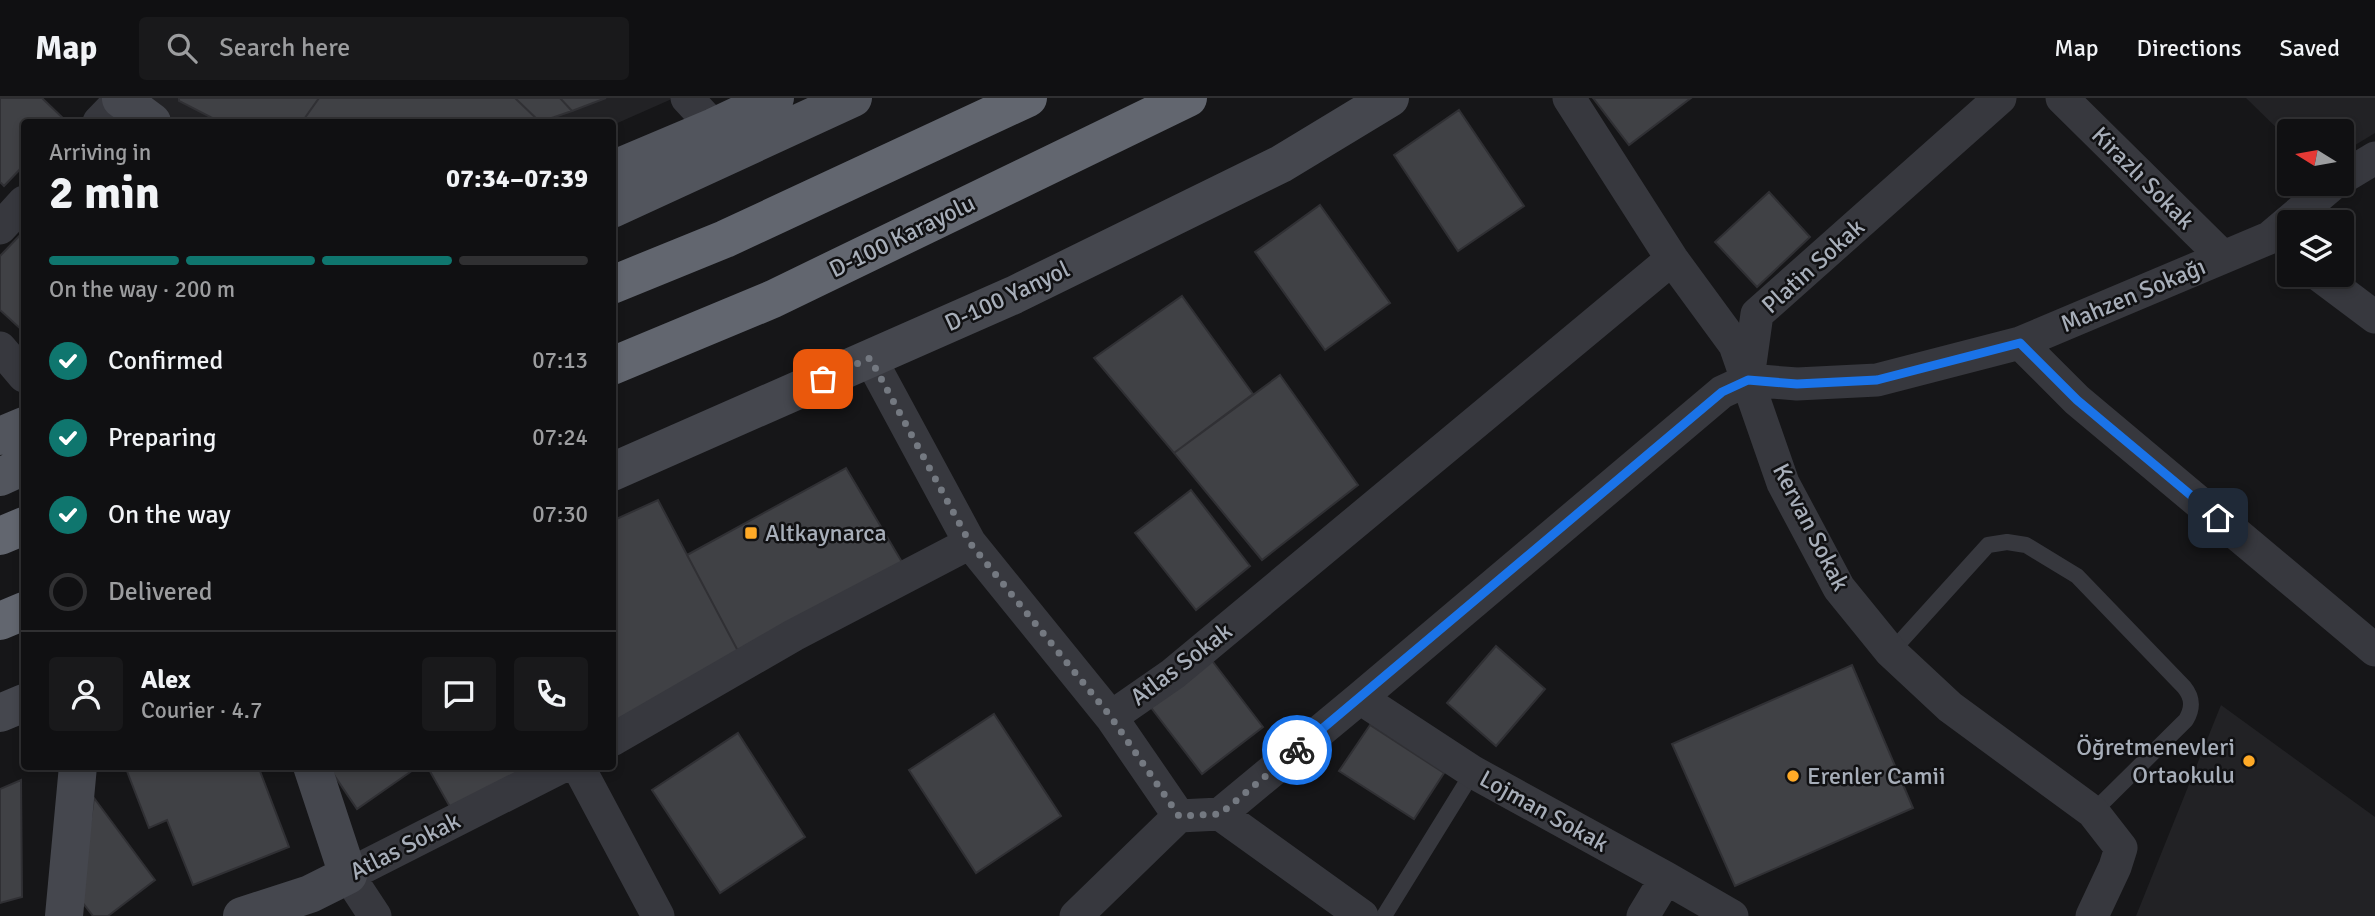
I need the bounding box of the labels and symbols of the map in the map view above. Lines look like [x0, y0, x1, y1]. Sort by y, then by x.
north arrow [2277, 119, 2354, 196]
street label: Kirazlı Sokak [2085, 120, 2201, 236]
street label: D-100 Karayolu [824, 188, 980, 284]
street label: Platin Sokak [1755, 212, 1871, 320]
street label: Mahzen Sokağı [2056, 251, 2210, 339]
street label: D-100 Yanyol [940, 254, 1074, 338]
pin [793, 349, 853, 409]
street label: Kervan Sokak [1766, 458, 1856, 596]
pin [2188, 488, 2248, 548]
place label: Altkaynarca [765, 518, 887, 548]
marker: Altkaynarca [743, 525, 759, 541]
street label: Atlas Sokak [1124, 616, 1238, 712]
courier [1262, 715, 1332, 785]
place label: Öğretmenevleri Ortaokulu [2076, 732, 2235, 790]
marker: Öğretmenevleri Ortaokulu [2241, 753, 2257, 769]
place label: Erenler Camii [1807, 761, 1946, 791]
street label: Lojman Sokak [1474, 763, 1614, 859]
marker: Erenler Camii [1785, 768, 1801, 784]
street label: Atlas Sokak [345, 805, 465, 887]

